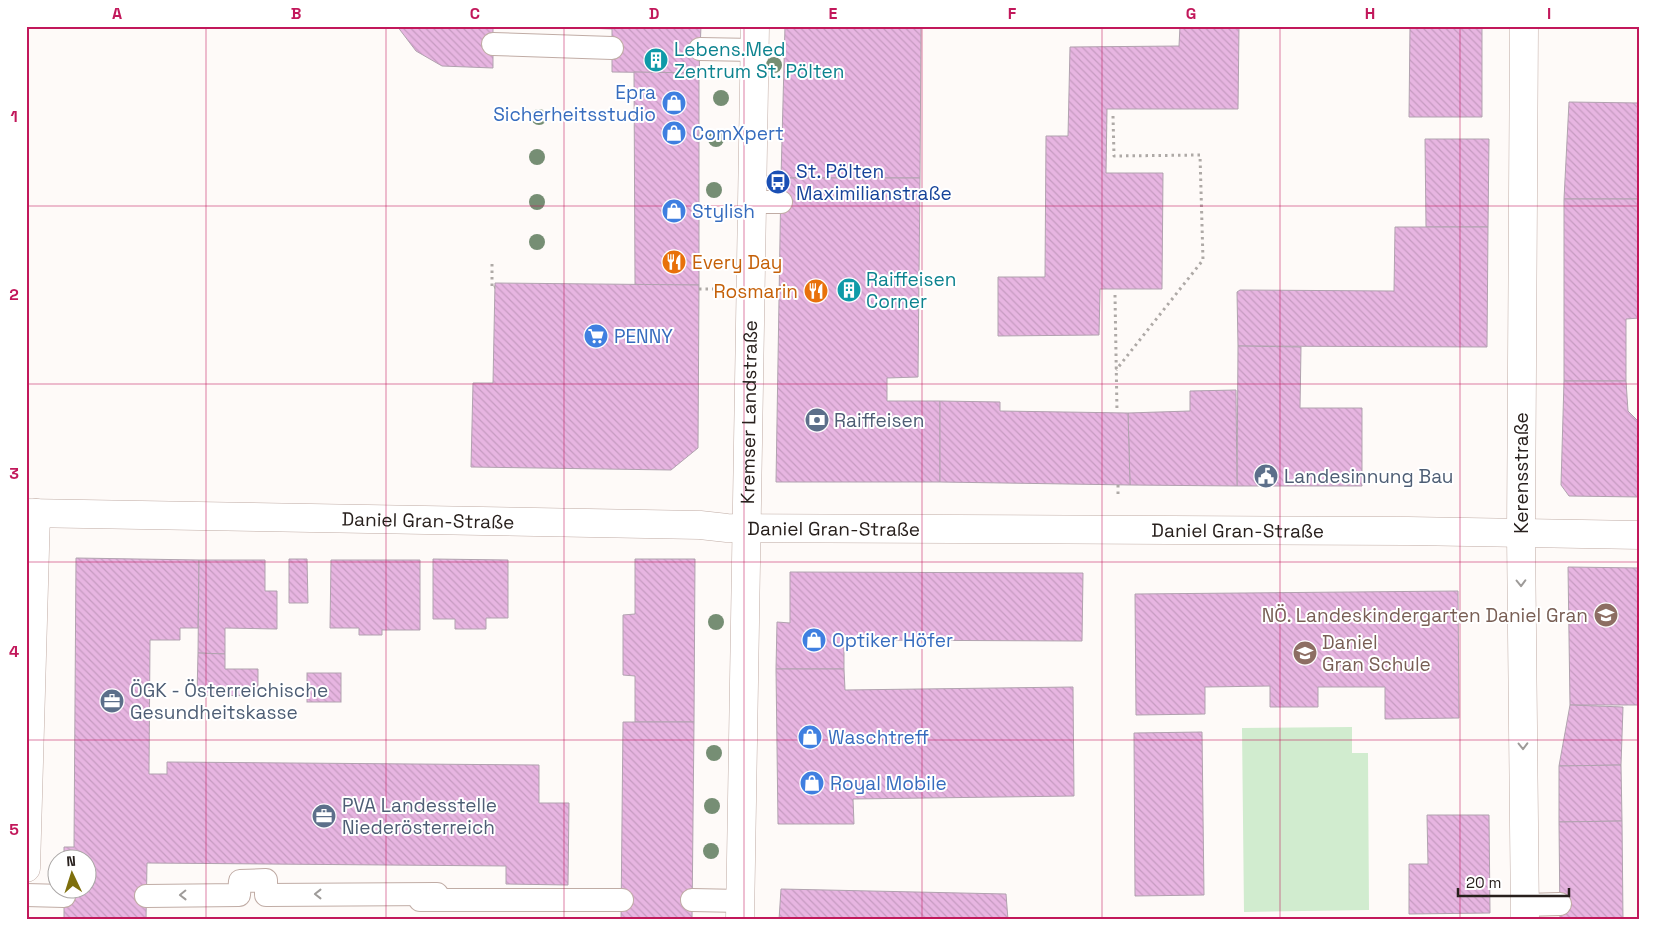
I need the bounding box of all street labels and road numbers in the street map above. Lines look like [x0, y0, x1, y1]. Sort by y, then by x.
street label: Kremser Landstraße [735, 320, 763, 504]
street label: Kerensstraße [1509, 412, 1534, 534]
street label: Daniel Gran-Straße [341, 507, 514, 535]
street label: Daniel Gran-Straße [747, 516, 920, 542]
street label: Daniel Gran-Straße [1151, 518, 1324, 544]

